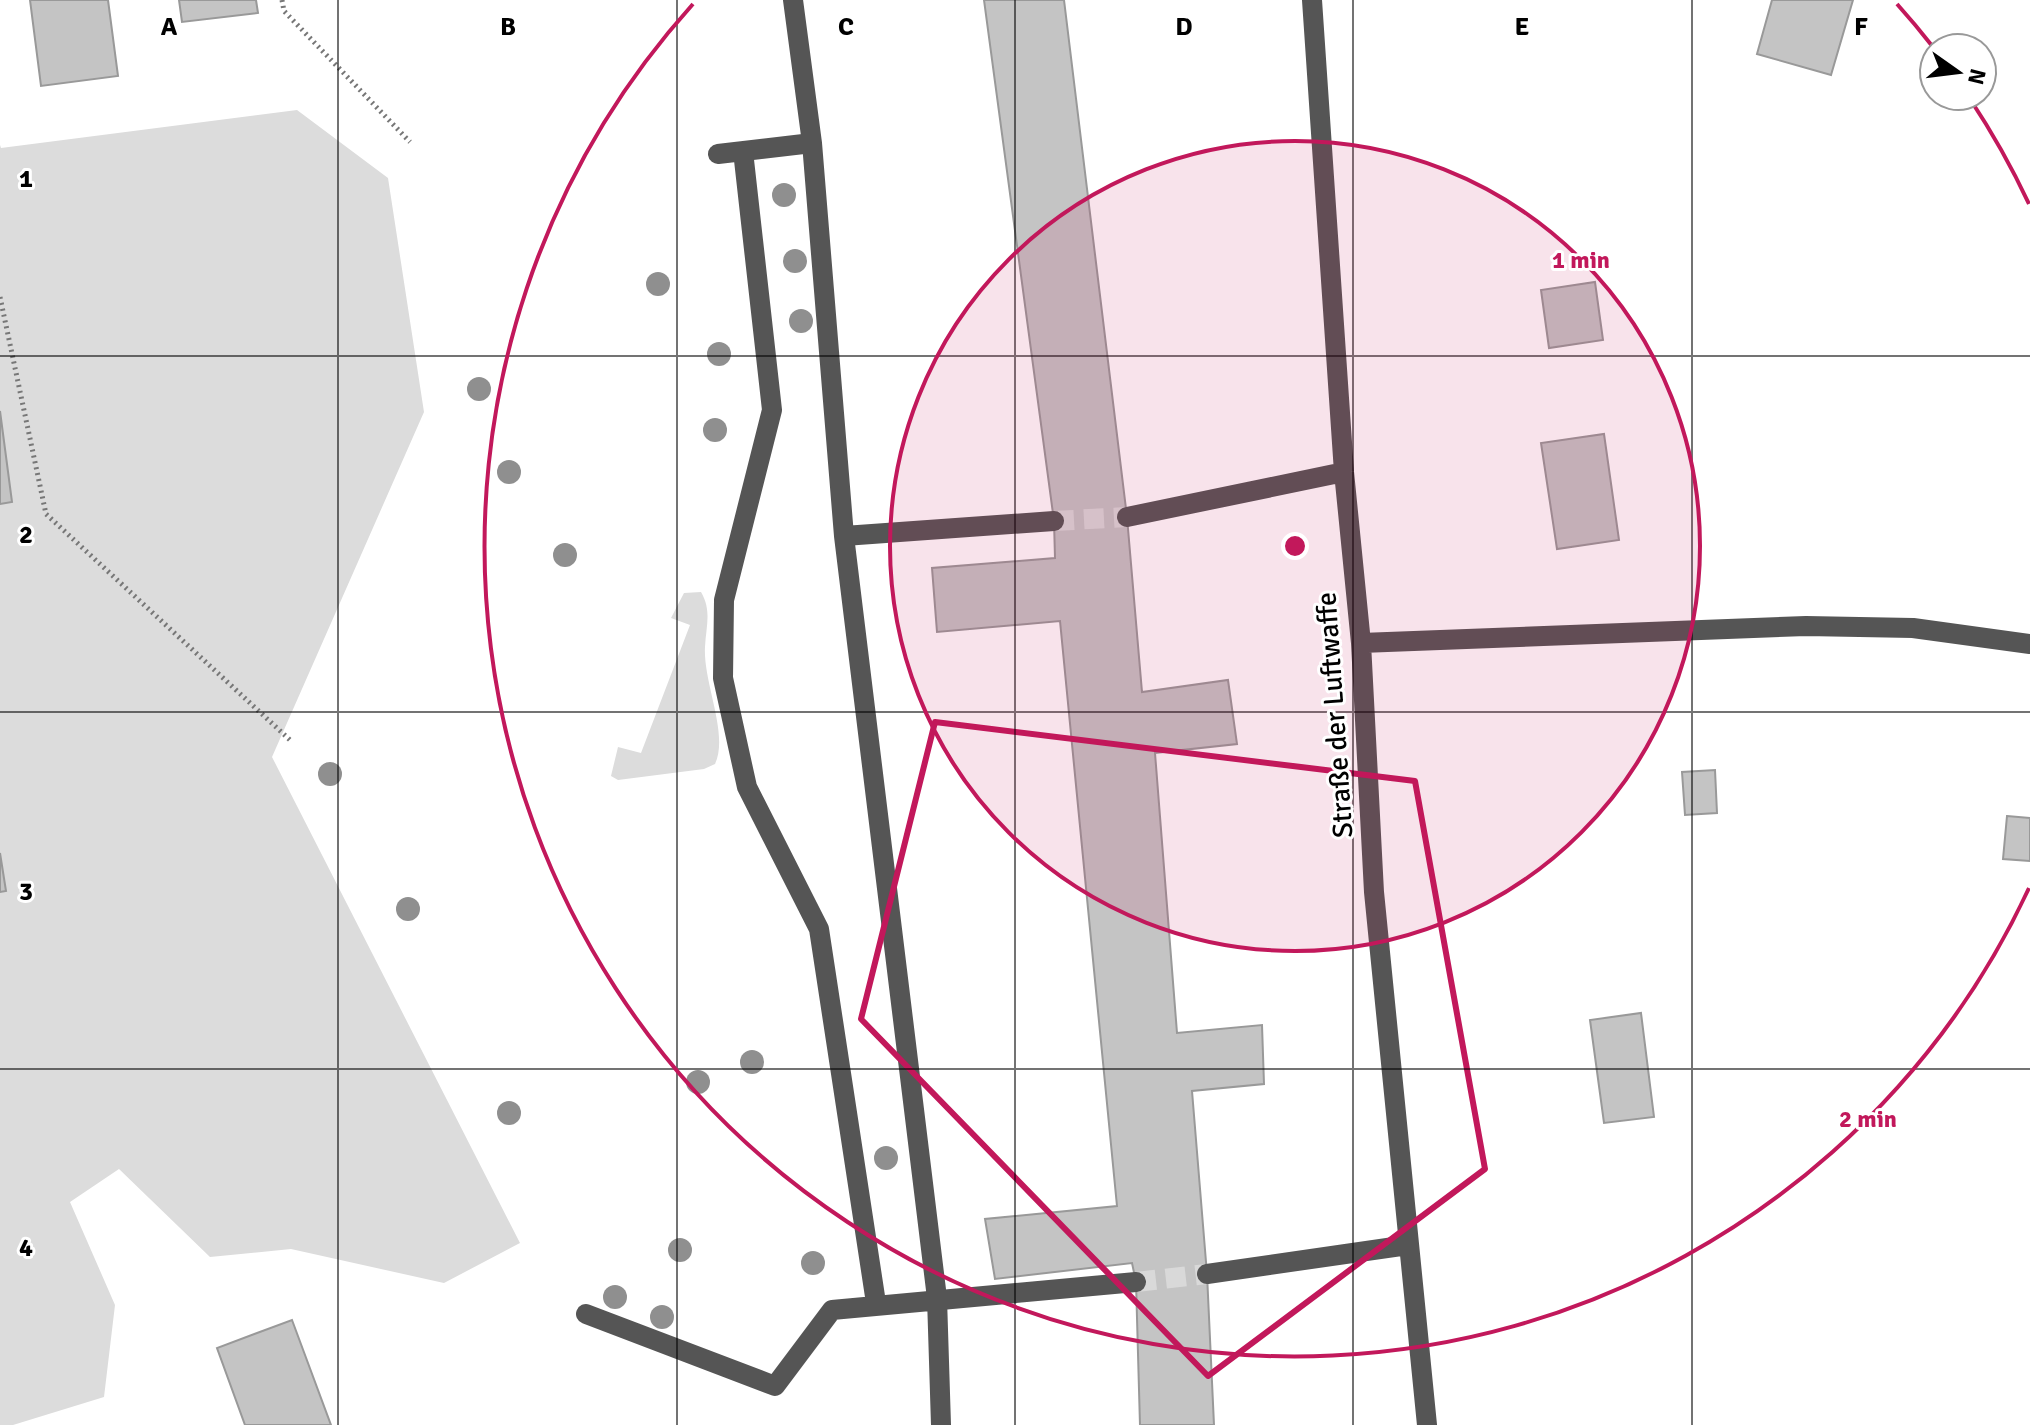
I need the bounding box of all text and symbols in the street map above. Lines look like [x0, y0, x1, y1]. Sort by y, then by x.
text: A [161, 11, 178, 43]
text: B [500, 11, 516, 43]
text: C [838, 11, 854, 43]
text: D [1175, 11, 1193, 43]
text: E [1515, 11, 1529, 43]
text: F [1854, 11, 1868, 43]
north arrow [1918, 32, 1998, 112]
text: N [1962, 66, 1992, 87]
text: 1 [19, 163, 33, 195]
text: 1 min [1552, 245, 1610, 275]
text: 2 [19, 519, 33, 551]
centre of rings [1281, 532, 1309, 560]
street label: Straße der Luftwaffe [1309, 591, 1361, 839]
text: 3 [19, 876, 33, 908]
text: 2 min [1839, 1104, 1897, 1134]
text: 4 [19, 1232, 33, 1264]

